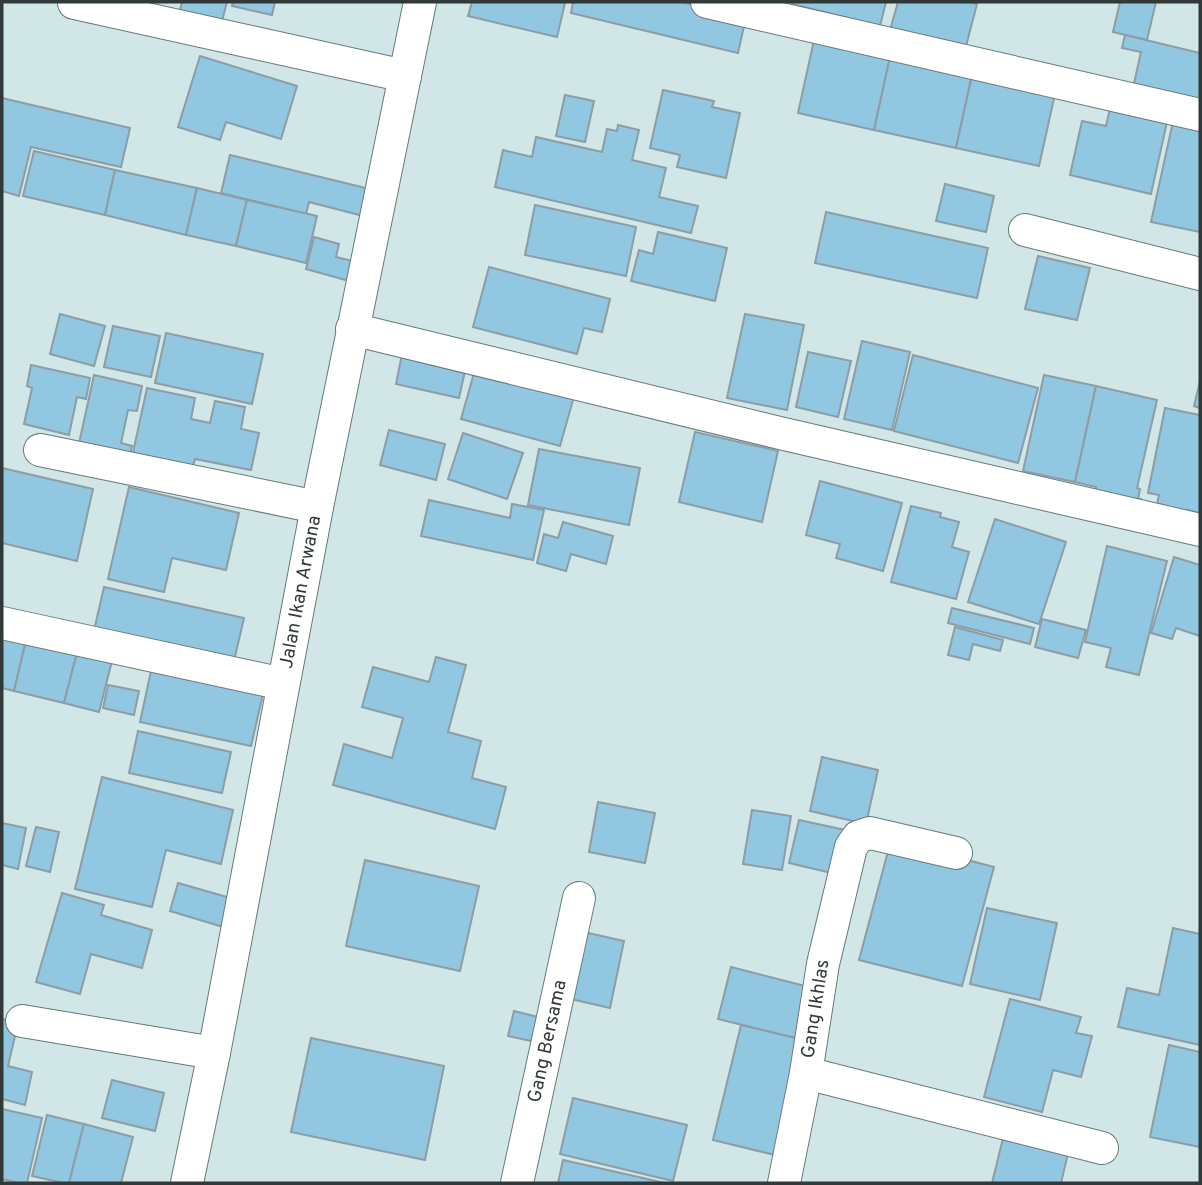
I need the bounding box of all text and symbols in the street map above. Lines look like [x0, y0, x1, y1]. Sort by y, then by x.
street label: Jalan Ikan Arwana [275, 513, 327, 670]
street label: Gang Ikhlas [796, 958, 836, 1060]
street label: Gang Bersama [523, 978, 573, 1105]

